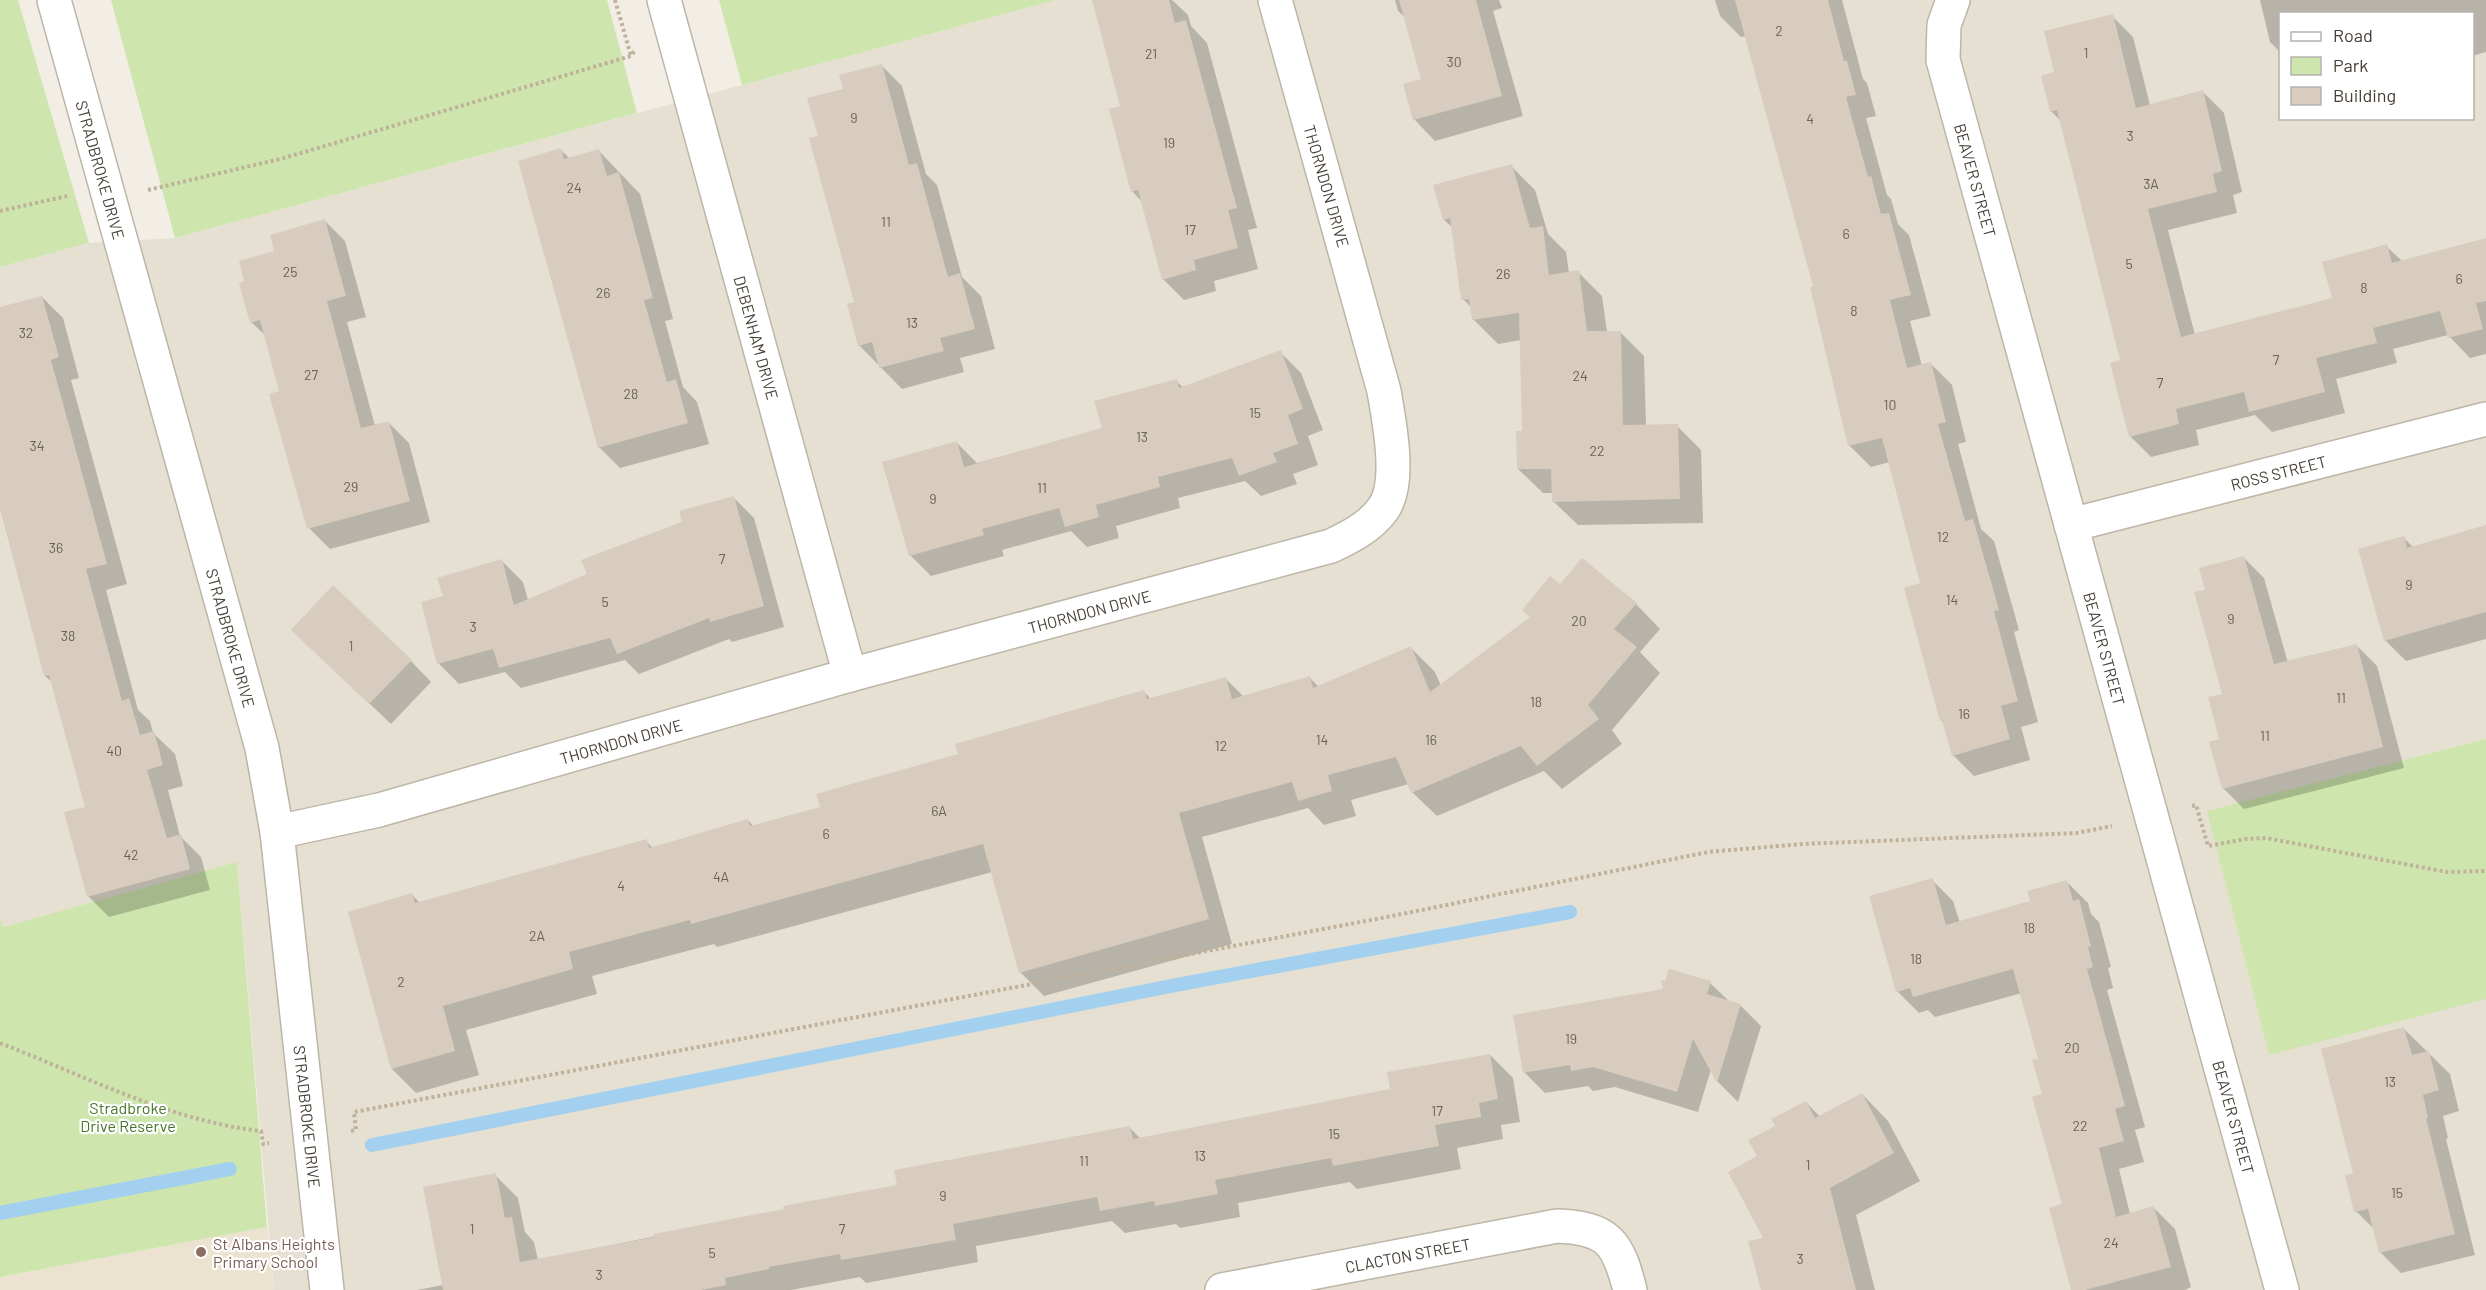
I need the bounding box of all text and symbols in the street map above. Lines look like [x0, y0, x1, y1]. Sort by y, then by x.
legend [2279, 12, 2474, 120]
house number: 2 [1775, 22, 1783, 39]
text: Road [2333, 24, 2373, 46]
house number: 1 [2084, 44, 2088, 61]
house number: 21 [1145, 45, 1157, 62]
house number: 30 [1446, 53, 1462, 70]
text: Park [2333, 54, 2368, 76]
text: Building [2333, 84, 2396, 106]
street label: STRADBROKE DRIVE [73, 98, 130, 241]
house number: 9 [850, 109, 858, 126]
house number: 4 [1806, 110, 1814, 127]
street label: BEAVER STREET [1951, 121, 2001, 239]
street label: THORNDON DRIVE [1300, 123, 1354, 249]
house number: 3 [2126, 127, 2134, 144]
house number: 19 [1163, 134, 1175, 151]
house number: 3A [2143, 175, 2159, 192]
house number: 24 [566, 179, 582, 196]
house number: 11 [881, 213, 891, 230]
house number: 17 [1184, 221, 1196, 238]
house number: 6 [1842, 225, 1850, 242]
house number: 5 [2125, 255, 2133, 272]
house number: 25 [283, 263, 297, 280]
house number: 26 [1496, 265, 1510, 282]
house number: 6 [2455, 270, 2463, 287]
street label: DEBENHAM DRIVE [731, 273, 783, 402]
house number: 8 [2360, 279, 2368, 296]
house number: 26 [596, 284, 610, 301]
house number: 8 [1850, 302, 1858, 319]
house number: 13 [906, 314, 918, 331]
house number: 32 [19, 324, 33, 341]
house number: 7 [2273, 351, 2280, 368]
house number: 27 [304, 366, 318, 383]
house number: 24 [1572, 367, 1588, 384]
house number: 7 [2157, 374, 2164, 391]
house number: 28 [624, 385, 638, 402]
house number: 10 [1884, 396, 1896, 413]
house number: 15 [1249, 404, 1261, 421]
house number: 13 [1136, 428, 1148, 445]
house number: 34 [30, 437, 44, 454]
house number: 22 [1589, 442, 1605, 459]
street label: ROSS STREET [2228, 451, 2328, 493]
house number: 29 [344, 478, 358, 495]
house number: 11 [1037, 479, 1047, 496]
house number: 9 [929, 490, 937, 507]
house number: 12 [1937, 528, 1949, 545]
house number: 36 [49, 539, 63, 556]
house number: 7 [719, 550, 726, 567]
street label: STRADBROKE DRIVE [203, 566, 260, 709]
house number: 9 [2405, 576, 2413, 593]
street label: THORNDON DRIVE [1026, 585, 1153, 636]
street label: BEAVER STREET [2080, 590, 2130, 707]
house number: 14 [1946, 591, 1958, 608]
house number: 5 [601, 593, 609, 610]
house number: 9 [2227, 610, 2235, 627]
house number: 20 [1571, 612, 1587, 629]
house number: 3 [469, 618, 477, 635]
house number: 38 [61, 627, 75, 644]
house number: 1 [349, 637, 353, 654]
house number: 11 [2336, 689, 2346, 706]
house number: 18 [1530, 693, 1542, 710]
house number: 16 [1958, 705, 1970, 722]
street label: THORNDON DRIVE [557, 714, 684, 767]
house number: 11 [2260, 727, 2270, 744]
house number: 14 [1316, 731, 1328, 748]
house number: 16 [1425, 731, 1437, 748]
house number: 12 [1215, 737, 1227, 754]
house number: 40 [106, 742, 122, 759]
house number: 6A [931, 802, 947, 819]
house number: 6 [822, 825, 830, 842]
house number: 42 [123, 846, 139, 863]
house number: 4A [713, 868, 730, 885]
house number: 4 [617, 877, 625, 894]
house number: 18 [2023, 919, 2035, 936]
house number: 2A [529, 927, 545, 944]
house number: 18 [1910, 950, 1922, 967]
house number: 2 [397, 973, 405, 990]
house number: 19 [1565, 1030, 1577, 1047]
house number: 20 [2064, 1039, 2080, 1056]
street label: STRADBROKE DRIVE [291, 1044, 325, 1189]
street label: BEAVER STREET [2210, 1058, 2259, 1176]
house number: 13 [2384, 1073, 2396, 1090]
park label: Stradbroke Drive Reserve [80, 1098, 176, 1135]
house number: 17 [1431, 1102, 1443, 1119]
house number: 22 [2072, 1117, 2088, 1134]
house number: 15 [1328, 1125, 1340, 1142]
house number: 13 [1194, 1147, 1206, 1164]
house number: 11 [1079, 1152, 1089, 1169]
house number: 1 [1806, 1156, 1810, 1173]
house number: 15 [2391, 1184, 2403, 1201]
house number: 9 [939, 1187, 947, 1204]
house number: 1 [470, 1220, 474, 1237]
house number: 7 [839, 1220, 846, 1237]
street label: CLACTON STREET [1343, 1233, 1472, 1276]
place label: St Albans Heights Primary School [213, 1234, 335, 1271]
house number: 24 [2103, 1234, 2119, 1251]
house number: 5 [708, 1244, 716, 1261]
marker: St Albans Heights Primary School [194, 1245, 208, 1259]
house number: 3 [1796, 1250, 1804, 1267]
house number: 3 [595, 1266, 603, 1283]

